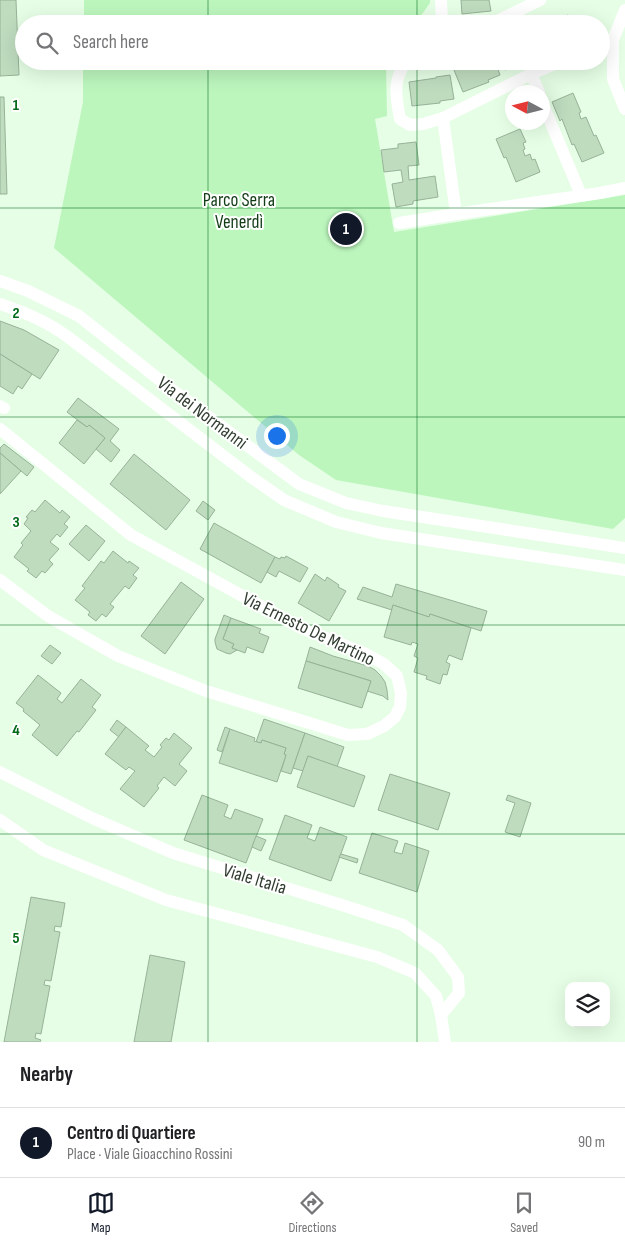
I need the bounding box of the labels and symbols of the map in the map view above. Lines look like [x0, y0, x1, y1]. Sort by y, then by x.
north arrow [505, 85, 550, 130]
text: 1 [13, 96, 20, 115]
park label: Parco Serra Venerdì [203, 189, 275, 234]
pin: 1 [330, 210, 362, 248]
text: 2 [12, 304, 20, 323]
street label: Via dei Normanni [152, 372, 252, 455]
your location [264, 423, 290, 449]
text: 3 [12, 513, 20, 532]
street label: Via Ernesto De Martino [238, 587, 378, 671]
text: 4 [12, 721, 20, 740]
street label: Viale Italia [220, 859, 289, 900]
text: 5 [12, 929, 20, 948]

